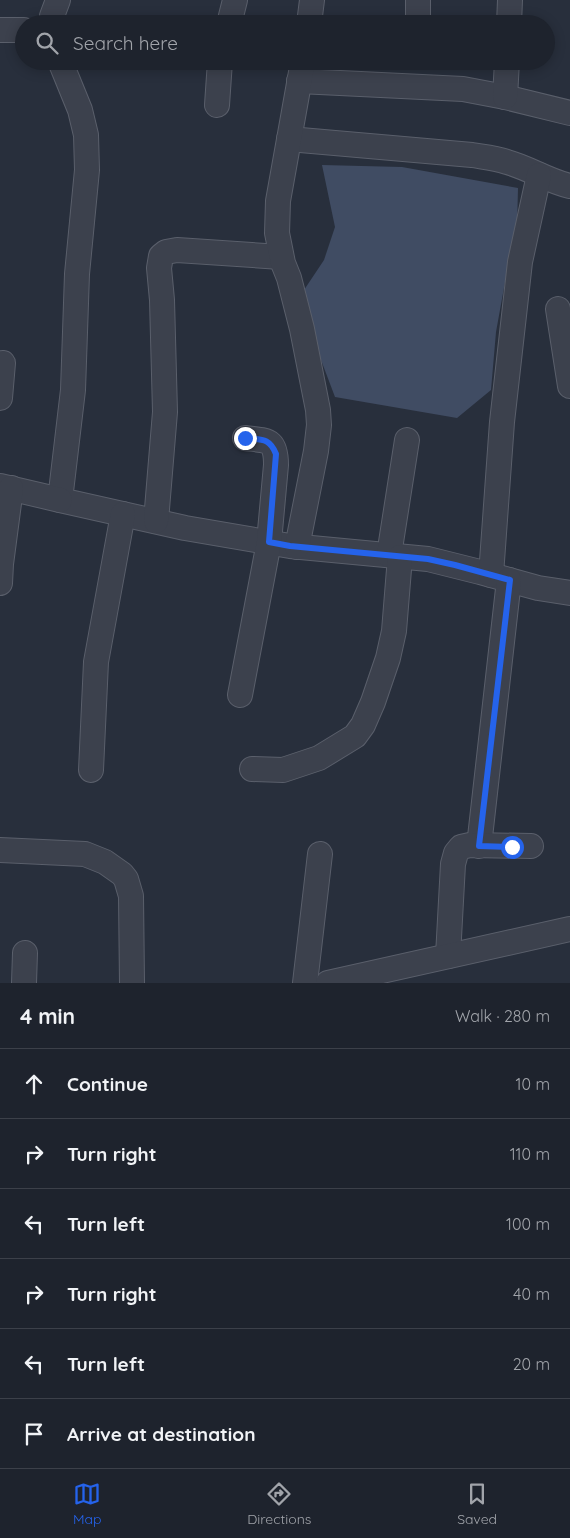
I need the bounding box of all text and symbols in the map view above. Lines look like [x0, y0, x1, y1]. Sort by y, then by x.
search box [15, 15, 555, 70]
icon: search [33, 29, 61, 57]
text: Search here [73, 31, 178, 55]
route end [234, 427, 257, 450]
route start [501, 836, 524, 859]
text: 4 min [20, 1003, 75, 1029]
text: Walk · 280 m [455, 1006, 550, 1026]
icon: ahead [20, 1070, 48, 1098]
text: Continue [67, 1072, 148, 1096]
text: 10 m [516, 1074, 550, 1094]
icon: right [20, 1140, 48, 1168]
text: Turn right [67, 1142, 156, 1166]
text: 110 m [510, 1144, 550, 1164]
icon: left [20, 1210, 48, 1238]
text: Turn left [67, 1212, 145, 1236]
text: 100 m [506, 1214, 550, 1234]
icon: right [20, 1280, 48, 1308]
text: Turn right [67, 1282, 156, 1306]
text: 40 m [513, 1284, 550, 1304]
icon: left [20, 1350, 48, 1378]
text: Turn left [67, 1352, 145, 1376]
text: 20 m [513, 1354, 550, 1374]
icon: arrive [20, 1420, 48, 1448]
text: Arrive at destination [67, 1422, 256, 1446]
tab: Map [73, 1480, 101, 1528]
tab: Directions [247, 1480, 311, 1528]
tab: Saved [457, 1480, 497, 1528]

